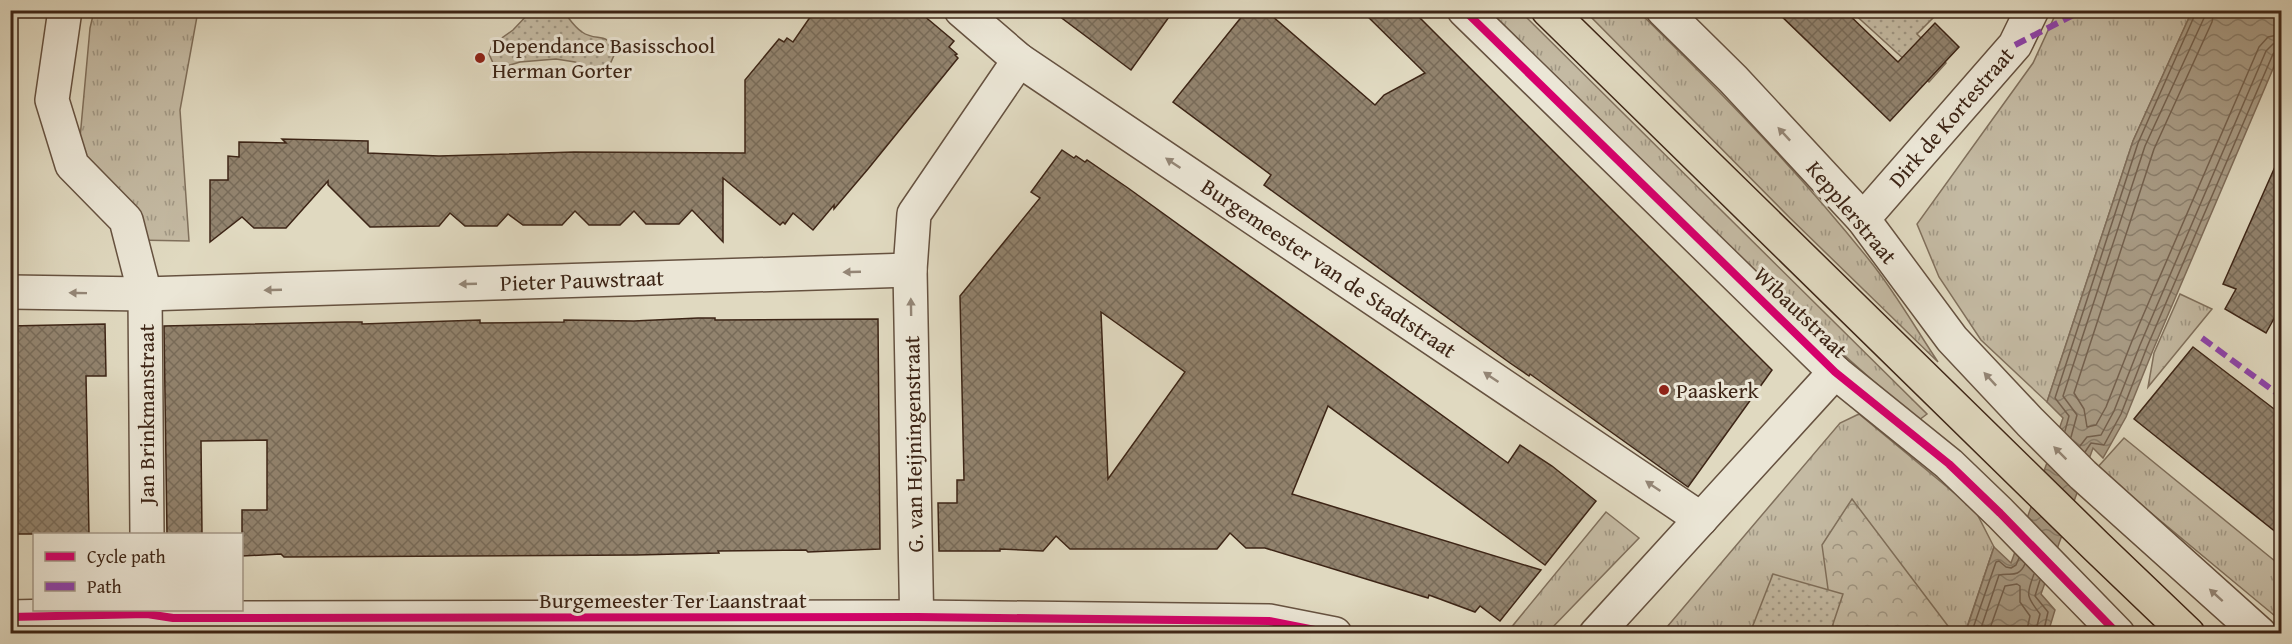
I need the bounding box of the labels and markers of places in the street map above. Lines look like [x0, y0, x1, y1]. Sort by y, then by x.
place label: Dependance Basisschool Herman Gorter [492, 29, 715, 86]
marker: Dependance Basisschool Herman Gorter [473, 51, 487, 65]
place label: Paaskerk [1676, 374, 1759, 406]
marker: Paaskerk [1657, 383, 1671, 397]

